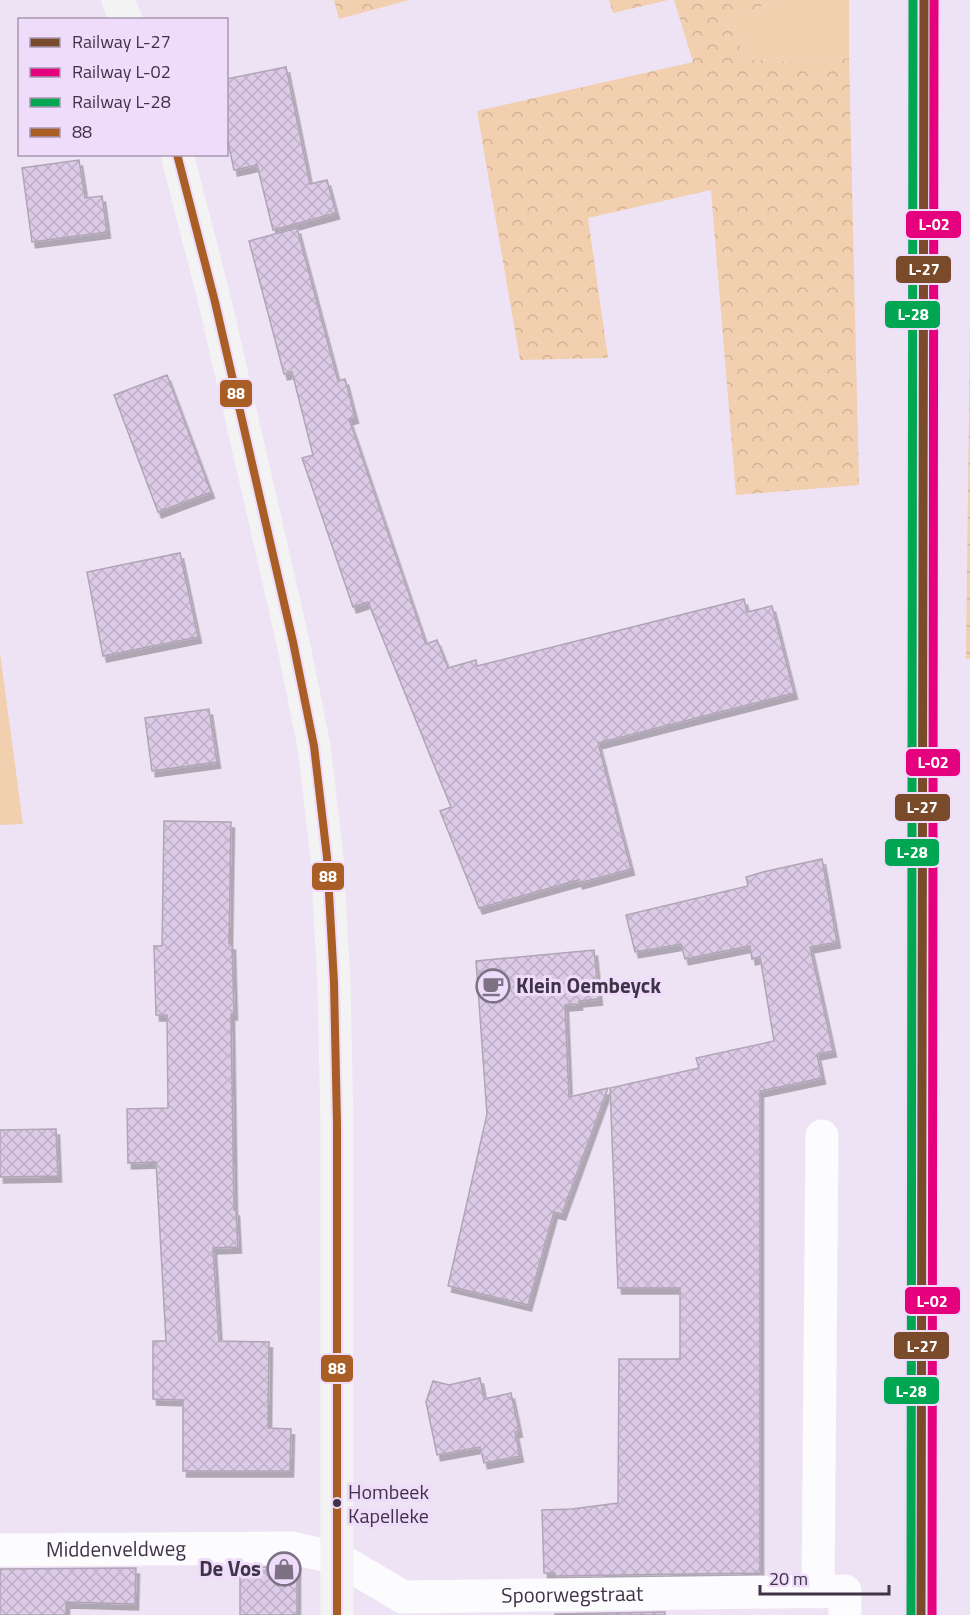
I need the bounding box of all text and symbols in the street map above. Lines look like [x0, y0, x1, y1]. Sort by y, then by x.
legend [18, 18, 228, 156]
text: Railway L-27 [72, 28, 171, 55]
text: Railway L-02 [72, 58, 171, 85]
text: Railway L-28 [72, 88, 171, 115]
text: 88 [72, 118, 92, 145]
line badge: L-02 [905, 210, 962, 239]
text: L-02 [918, 212, 950, 236]
line badge: L-27 [895, 255, 952, 284]
text: L-27 [908, 257, 940, 281]
line badge: L-28 [884, 300, 941, 329]
text: L-28 [897, 302, 929, 326]
line badge: 88 [219, 379, 253, 408]
text: 88 [227, 381, 245, 405]
line badge: L-02 [905, 748, 961, 777]
text: L-02 [917, 750, 949, 774]
line badge: L-27 [894, 793, 951, 822]
text: L-27 [906, 795, 938, 819]
line badge: L-28 [884, 838, 940, 867]
text: L-28 [896, 840, 928, 864]
line badge: 88 [311, 862, 345, 891]
text: 88 [319, 864, 337, 888]
cafe icon: Klein Oembeyck [475, 968, 511, 1004]
place label: Klein Oembeyck [516, 969, 661, 1001]
line badge: L-02 [904, 1286, 961, 1315]
text: L-02 [916, 1289, 948, 1313]
line badge: L-27 [893, 1331, 950, 1360]
text: L-27 [906, 1334, 938, 1358]
line badge: 88 [320, 1354, 354, 1383]
text: 88 [328, 1356, 346, 1380]
line badge: L-28 [883, 1376, 940, 1405]
text: L-28 [895, 1379, 927, 1403]
place label: Hombeek Kapelleke [348, 1476, 429, 1531]
marker: Hombeek Kapelleke [331, 1497, 343, 1509]
street label: Middenveldweg [46, 1532, 186, 1565]
shop icon: De Vos [266, 1551, 302, 1587]
place label: De Vos [199, 1552, 261, 1584]
scale bar [760, 1558, 889, 1596]
text: 20 m [769, 1565, 808, 1592]
street label: Spoorwegstraat [501, 1577, 644, 1611]

